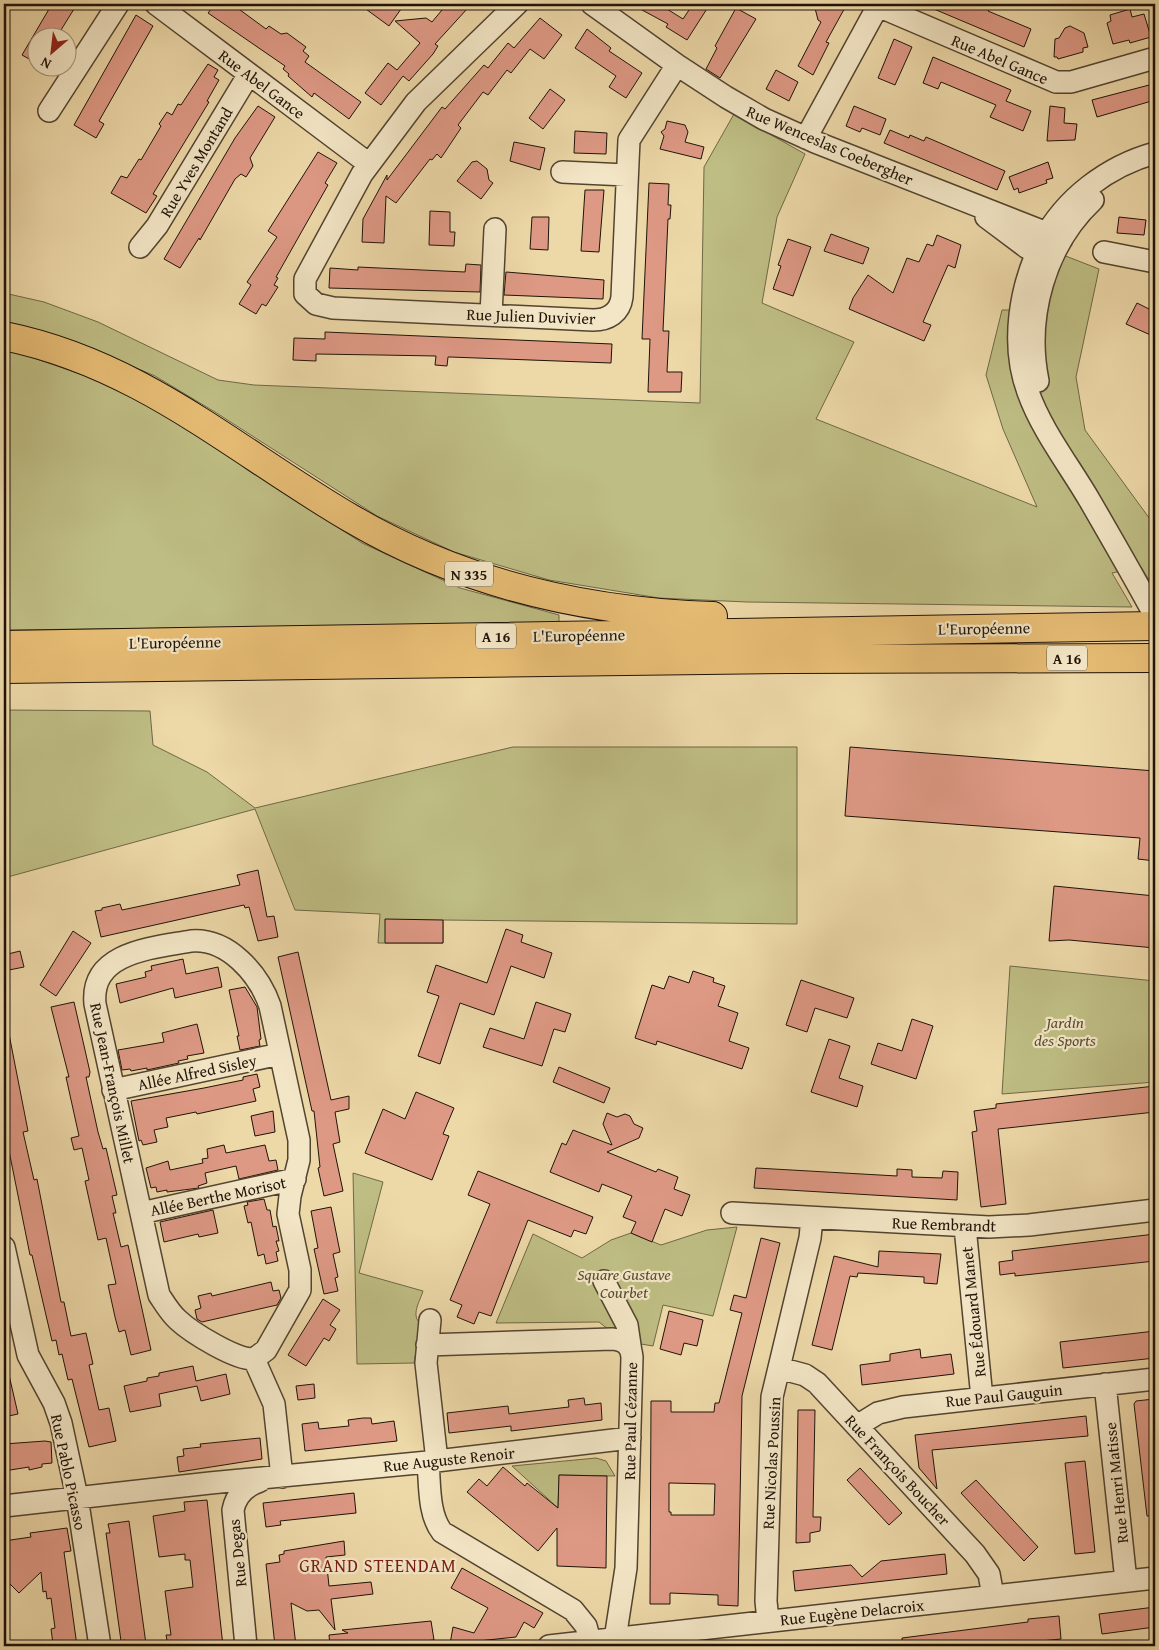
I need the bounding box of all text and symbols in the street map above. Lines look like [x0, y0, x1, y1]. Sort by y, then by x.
north arrow [28, 28, 78, 78]
street label: Rue Abel Gance [948, 28, 1052, 90]
street label: Rue Abel Gance [214, 43, 310, 125]
text: N [37, 52, 55, 75]
street label: Rue Wenceslas Coebergher [743, 99, 917, 191]
street label: Rue Yves Montand [154, 102, 239, 222]
street label: Rue Julien Duvivier [466, 302, 596, 330]
road number: N 335 [445, 562, 493, 586]
street label: L'Européenne [938, 615, 1030, 641]
street label: L'Européenne [533, 622, 625, 648]
road number: A 16 [476, 624, 516, 648]
street label: L'Européenne [129, 629, 221, 655]
road number: A 16 [1047, 646, 1087, 670]
street label: Rue Jean-François Millet [84, 1000, 142, 1166]
park label: Jardin des Sports [1034, 1010, 1096, 1052]
street label: Allée Alfred Sisley [135, 1048, 259, 1096]
street label: Allée Berthe Morisot [148, 1170, 289, 1222]
street label: Rue Rembrandt [892, 1210, 997, 1238]
street label: Rue Édouard Manet [954, 1245, 992, 1379]
park label: Square Gustave Courbet [577, 1262, 671, 1304]
street label: Rue Paul Cézanne [617, 1362, 643, 1480]
street label: Rue Paul Gauguin [944, 1377, 1064, 1413]
street label: Rue Nicolas Poussin [756, 1396, 786, 1530]
street label: Rue François Boucher [840, 1409, 957, 1532]
street label: Rue Pablo Picasso [45, 1412, 93, 1532]
street label: Rue Henri Matisse [1098, 1421, 1134, 1545]
street label: Rue Auguste Renoir [382, 1440, 516, 1478]
street label: Rue Degas [222, 1518, 252, 1588]
district label: GRAND STEENDAM [299, 1552, 457, 1579]
street label: Rue Eugène Delacroix [779, 1592, 926, 1631]

